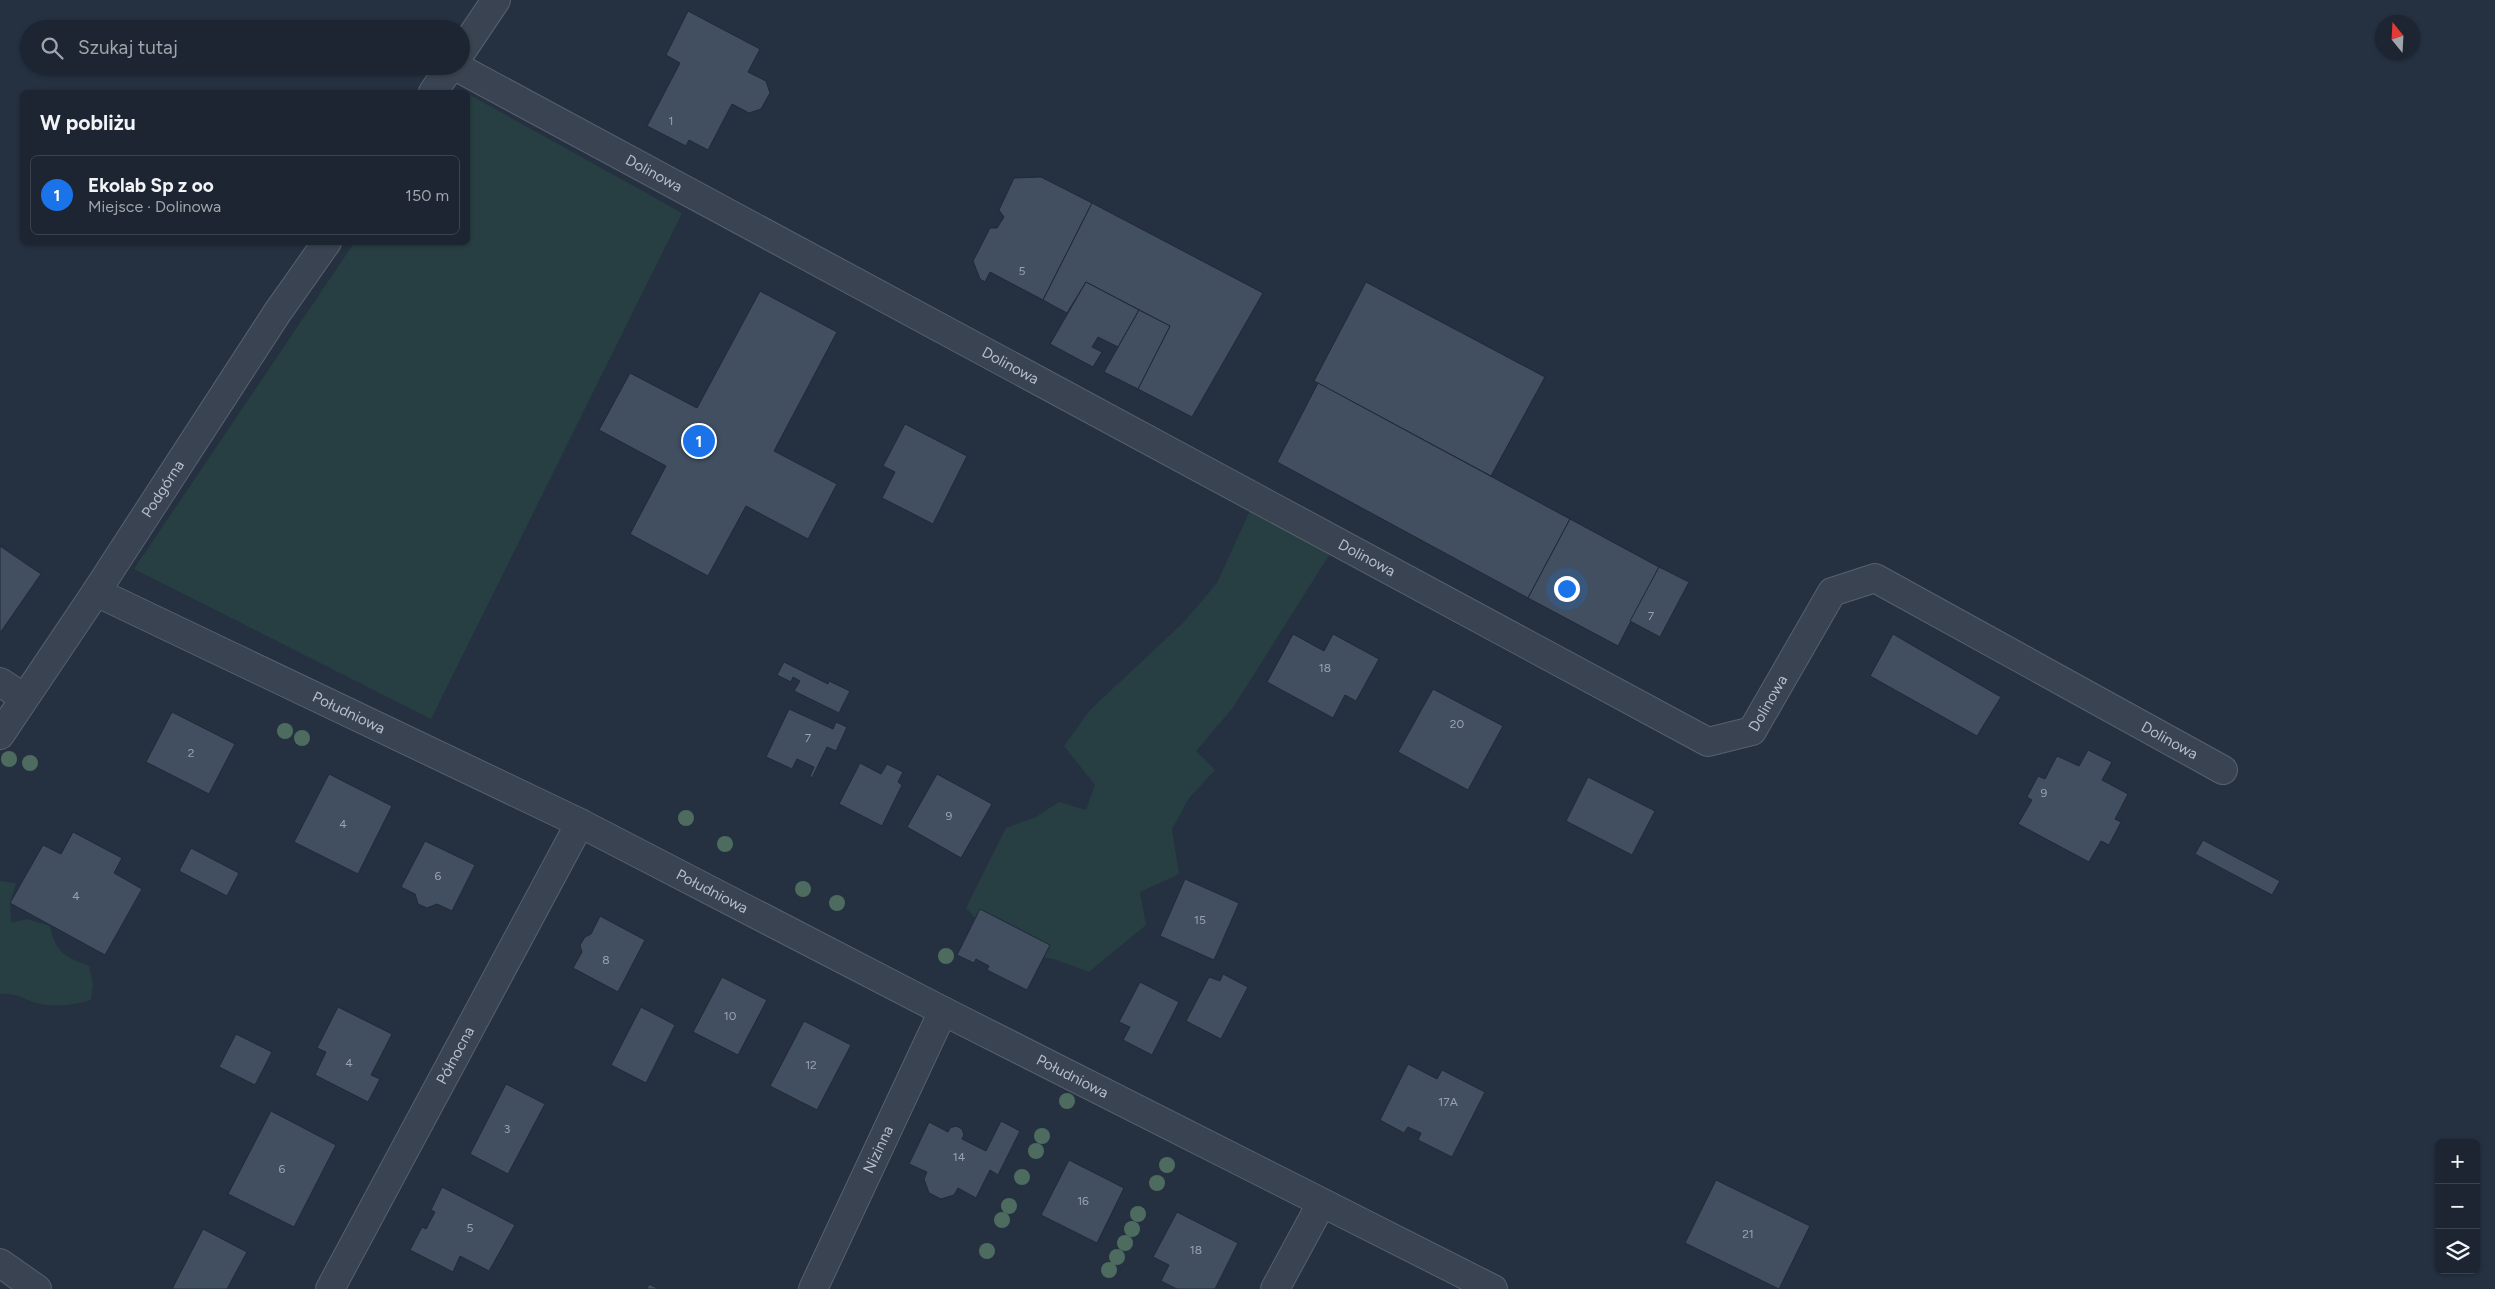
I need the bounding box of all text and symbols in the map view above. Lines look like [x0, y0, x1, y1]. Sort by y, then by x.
north arrow [2375, 15, 2420, 60]
search box [20, 20, 470, 75]
icon: search [38, 34, 66, 62]
text: Szukaj tutaj [78, 36, 178, 59]
text: W pobliżu [40, 110, 136, 135]
house number: 1 [669, 114, 673, 128]
street label: Dolinowa [622, 151, 685, 196]
text: Ekolab Sp z oo [88, 174, 214, 197]
text: 1 [54, 186, 60, 205]
text: 150 m [405, 186, 449, 205]
text: Miejsce · Dolinowa [88, 197, 221, 216]
house number: 5 [1019, 264, 1026, 278]
street label: Dolinowa [979, 343, 1042, 388]
pin: 1 [683, 422, 715, 460]
street label: Podgórna [138, 457, 188, 521]
street label: Dolinowa [1335, 535, 1398, 581]
your location [1554, 576, 1580, 602]
house number: 7 [1648, 609, 1655, 623]
house number: 18 [1319, 661, 1331, 675]
street label: Dolinowa [1745, 672, 1791, 735]
street label: Południowa [309, 688, 388, 738]
house number: 20 [1450, 717, 1465, 731]
street label: Dolinowa [2138, 718, 2201, 763]
house number: 7 [805, 731, 812, 745]
house number: 2 [188, 746, 194, 760]
house number: 9 [2041, 786, 2048, 800]
house number: 9 [946, 809, 953, 823]
house number: 4 [339, 817, 347, 831]
street label: Południowa [673, 865, 751, 917]
house number: 6 [435, 869, 442, 883]
house number: 4 [72, 889, 80, 903]
house number: 15 [1194, 913, 1206, 927]
house number: 8 [602, 953, 610, 967]
house number: 10 [724, 1009, 737, 1023]
street label: Północna [433, 1024, 478, 1087]
street label: Południowa [1033, 1051, 1111, 1102]
house number: 4 [345, 1056, 353, 1070]
house number: 12 [805, 1058, 817, 1072]
house number: 17A [1438, 1095, 1458, 1109]
house number: 3 [504, 1122, 510, 1136]
street label: Nizinna [859, 1123, 897, 1176]
map controls [2435, 1139, 2480, 1274]
button: + [2435, 1139, 2480, 1184]
house number: 14 [953, 1150, 966, 1164]
house number: 6 [279, 1162, 286, 1176]
button: − [2435, 1184, 2480, 1229]
house number: 16 [1077, 1194, 1089, 1208]
house number: 5 [467, 1221, 474, 1235]
house number: 21 [1742, 1227, 1754, 1241]
button: layers [2435, 1229, 2480, 1274]
house number: 18 [1190, 1243, 1202, 1257]

